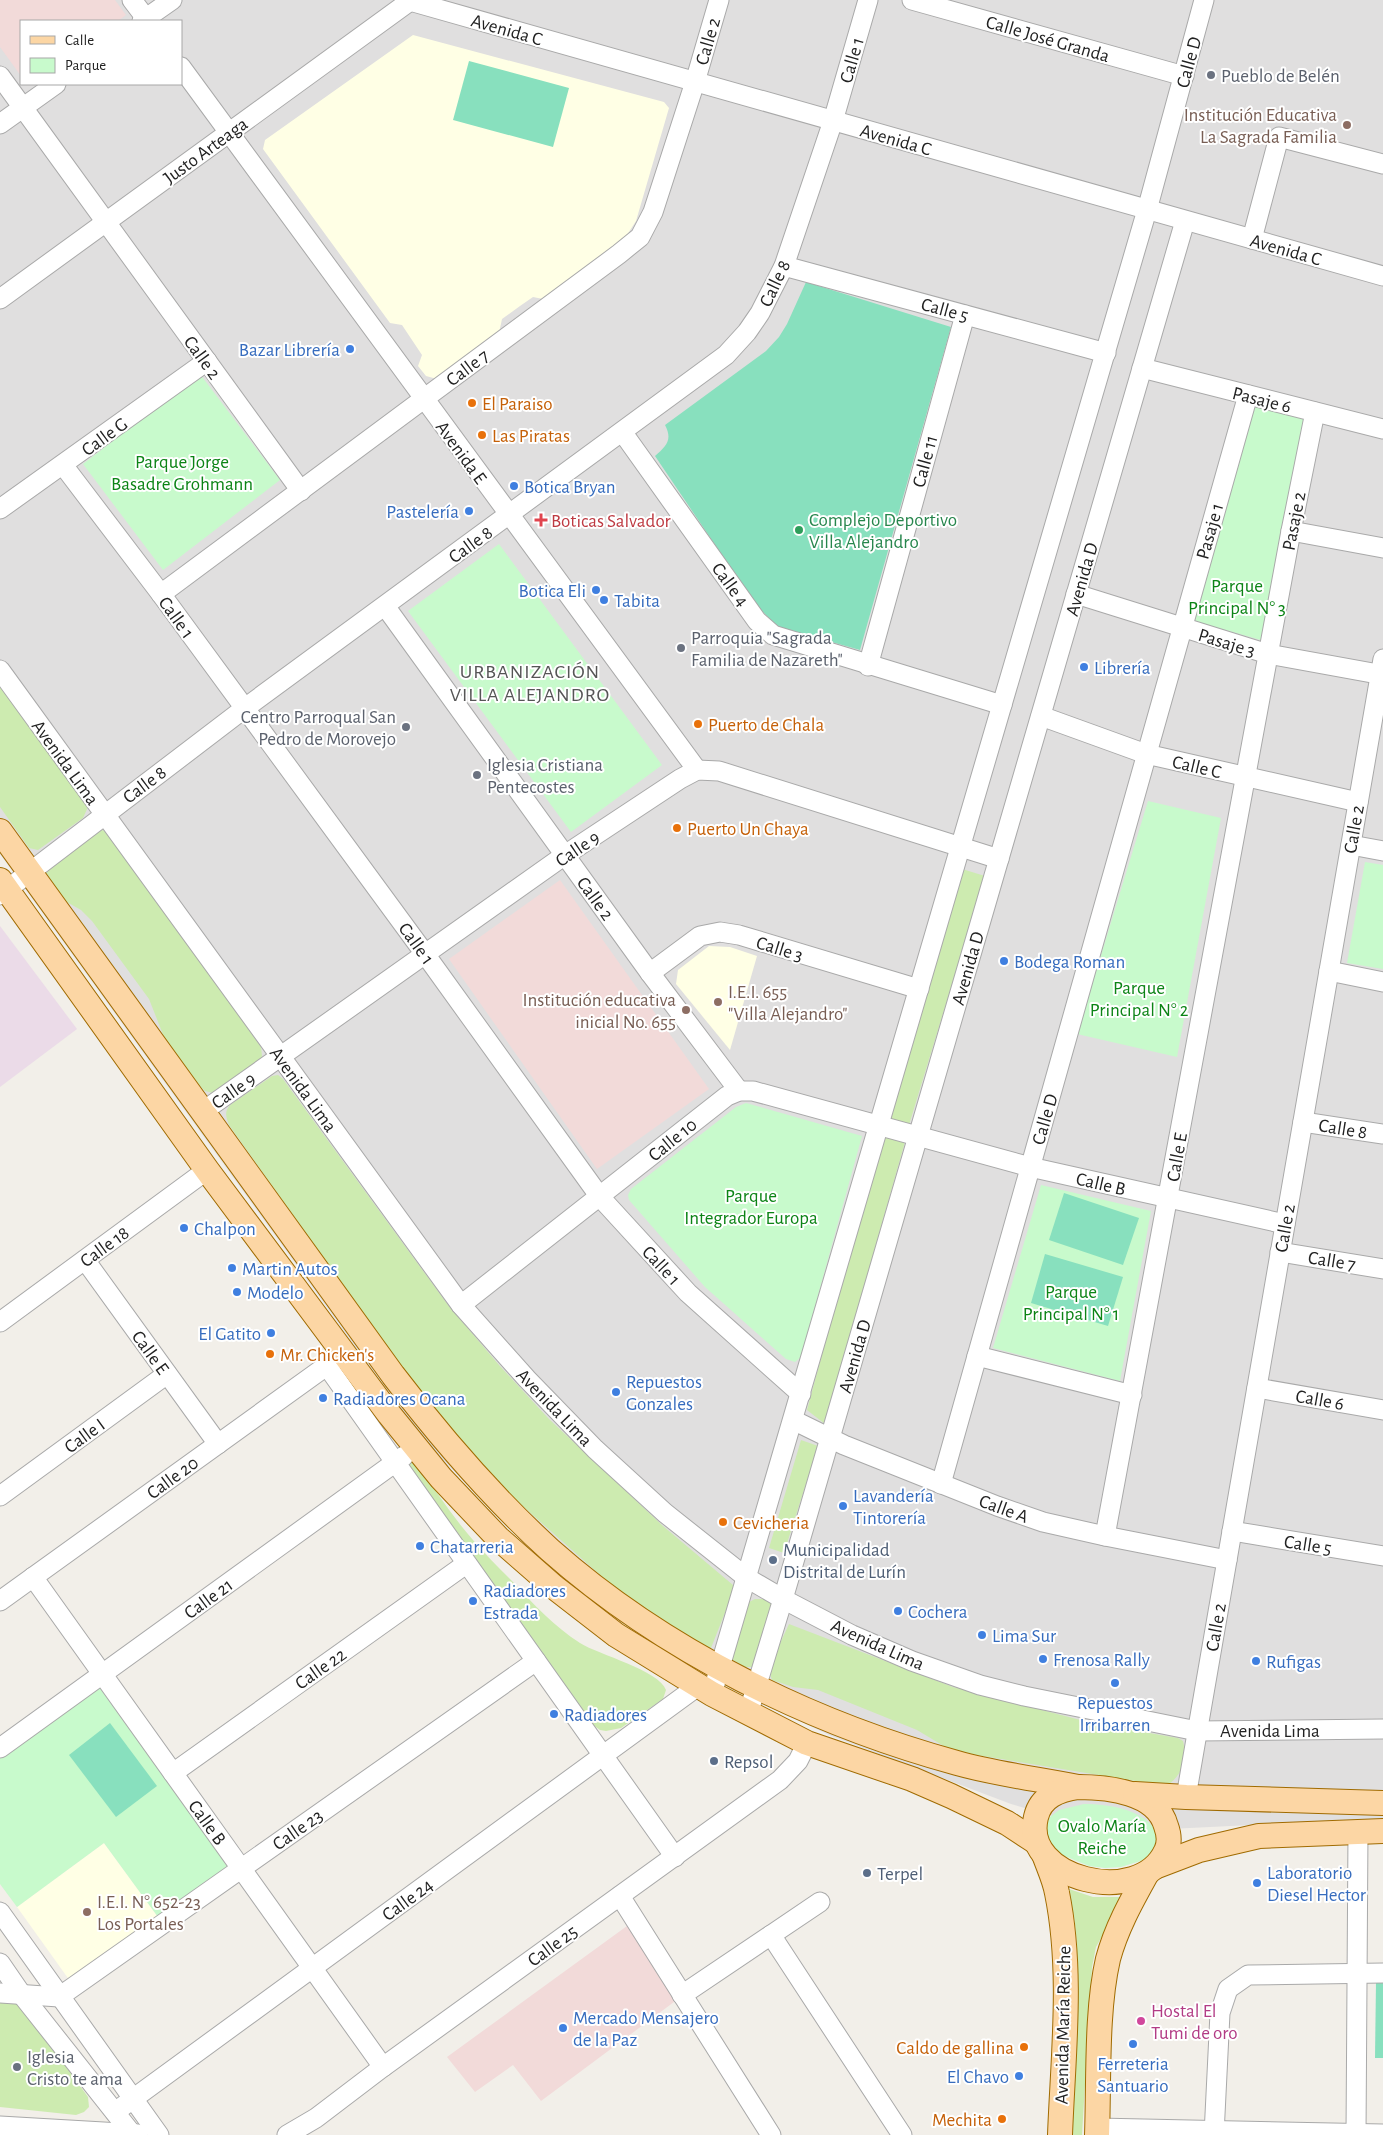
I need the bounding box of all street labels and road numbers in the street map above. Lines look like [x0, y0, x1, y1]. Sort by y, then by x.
street label: Avenida C [469, 11, 544, 50]
street label: Calle José Granda [984, 13, 1112, 66]
street label: Calle 2 [693, 15, 724, 67]
street label: Calle 1 [837, 35, 868, 85]
street label: Calle D [1174, 35, 1205, 90]
street label: Justo Arteaga [160, 114, 252, 188]
street label: Avenida C [858, 121, 933, 160]
street label: Avenida C [1248, 231, 1323, 270]
street label: Calle 8 [756, 257, 794, 310]
street label: Calle 5 [919, 295, 970, 326]
street label: Calle 2 [180, 333, 224, 383]
street label: Calle 7 [443, 346, 493, 390]
street label: Pasaje 6 [1230, 384, 1293, 417]
street label: Calle G [79, 414, 131, 460]
street label: Avenida E [432, 418, 490, 488]
street label: Calle 11 [909, 433, 941, 489]
street label: Pasaje 2 [1279, 490, 1310, 552]
street label: Pasaje 1 [1193, 501, 1227, 562]
street label: Calle 8 [445, 523, 496, 567]
street label: Avenida D [1063, 540, 1102, 618]
street label: Calle 4 [708, 559, 752, 610]
street label: Calle 1 [154, 593, 197, 642]
street label: Pasaje 3 [1196, 626, 1257, 661]
street label: Avenida Lima [28, 717, 102, 809]
street label: Calle C [1170, 753, 1223, 782]
street label: Calle 8 [120, 763, 170, 808]
street label: Calle 2 [1341, 803, 1368, 855]
street label: Calle 9 [552, 828, 603, 871]
street label: Calle 2 [573, 874, 617, 924]
street label: Calle 1 [394, 919, 437, 968]
street label: Avenida D [949, 929, 988, 1007]
street label: Calle 3 [754, 933, 805, 966]
street label: Avenida Lima [266, 1044, 340, 1136]
street label: Calle 9 [208, 1069, 259, 1113]
street label: Calle D [1029, 1092, 1062, 1147]
street label: Calle 10 [645, 1115, 701, 1165]
street label: Calle 8 [1317, 1116, 1368, 1143]
street label: Calle E [1164, 1131, 1191, 1183]
street label: Calle B [1074, 1170, 1127, 1199]
street label: Calle 2 [1272, 1202, 1299, 1254]
street label: Calle 18 [77, 1223, 133, 1271]
street label: Calle 1 [638, 1243, 684, 1290]
street label: Calle 7 [1307, 1248, 1357, 1275]
street label: Avenida D [836, 1317, 875, 1395]
street label: Calle E [128, 1327, 172, 1378]
street label: Avenida Lima [512, 1366, 596, 1451]
street label: Calle 6 [1294, 1387, 1346, 1414]
street label: Calle I [61, 1415, 109, 1457]
street label: Calle 20 [144, 1453, 202, 1503]
street label: Calle A [976, 1492, 1031, 1527]
street label: Calle 5 [1283, 1532, 1333, 1559]
street label: Calle 21 [181, 1575, 237, 1623]
street label: Calle 2 [1203, 1601, 1230, 1653]
street label: Avenida Lima [828, 1616, 927, 1674]
street label: Calle 22 [292, 1645, 350, 1693]
street label: Avenida Lima [1220, 1722, 1320, 1741]
street label: Calle B [184, 1797, 229, 1849]
street label: Calle 23 [269, 1806, 326, 1854]
street label: Calle 24 [379, 1876, 437, 1925]
street label: Calle 25 [524, 1922, 581, 1971]
street label: Avenida María Reiche [1053, 1946, 1074, 2104]

